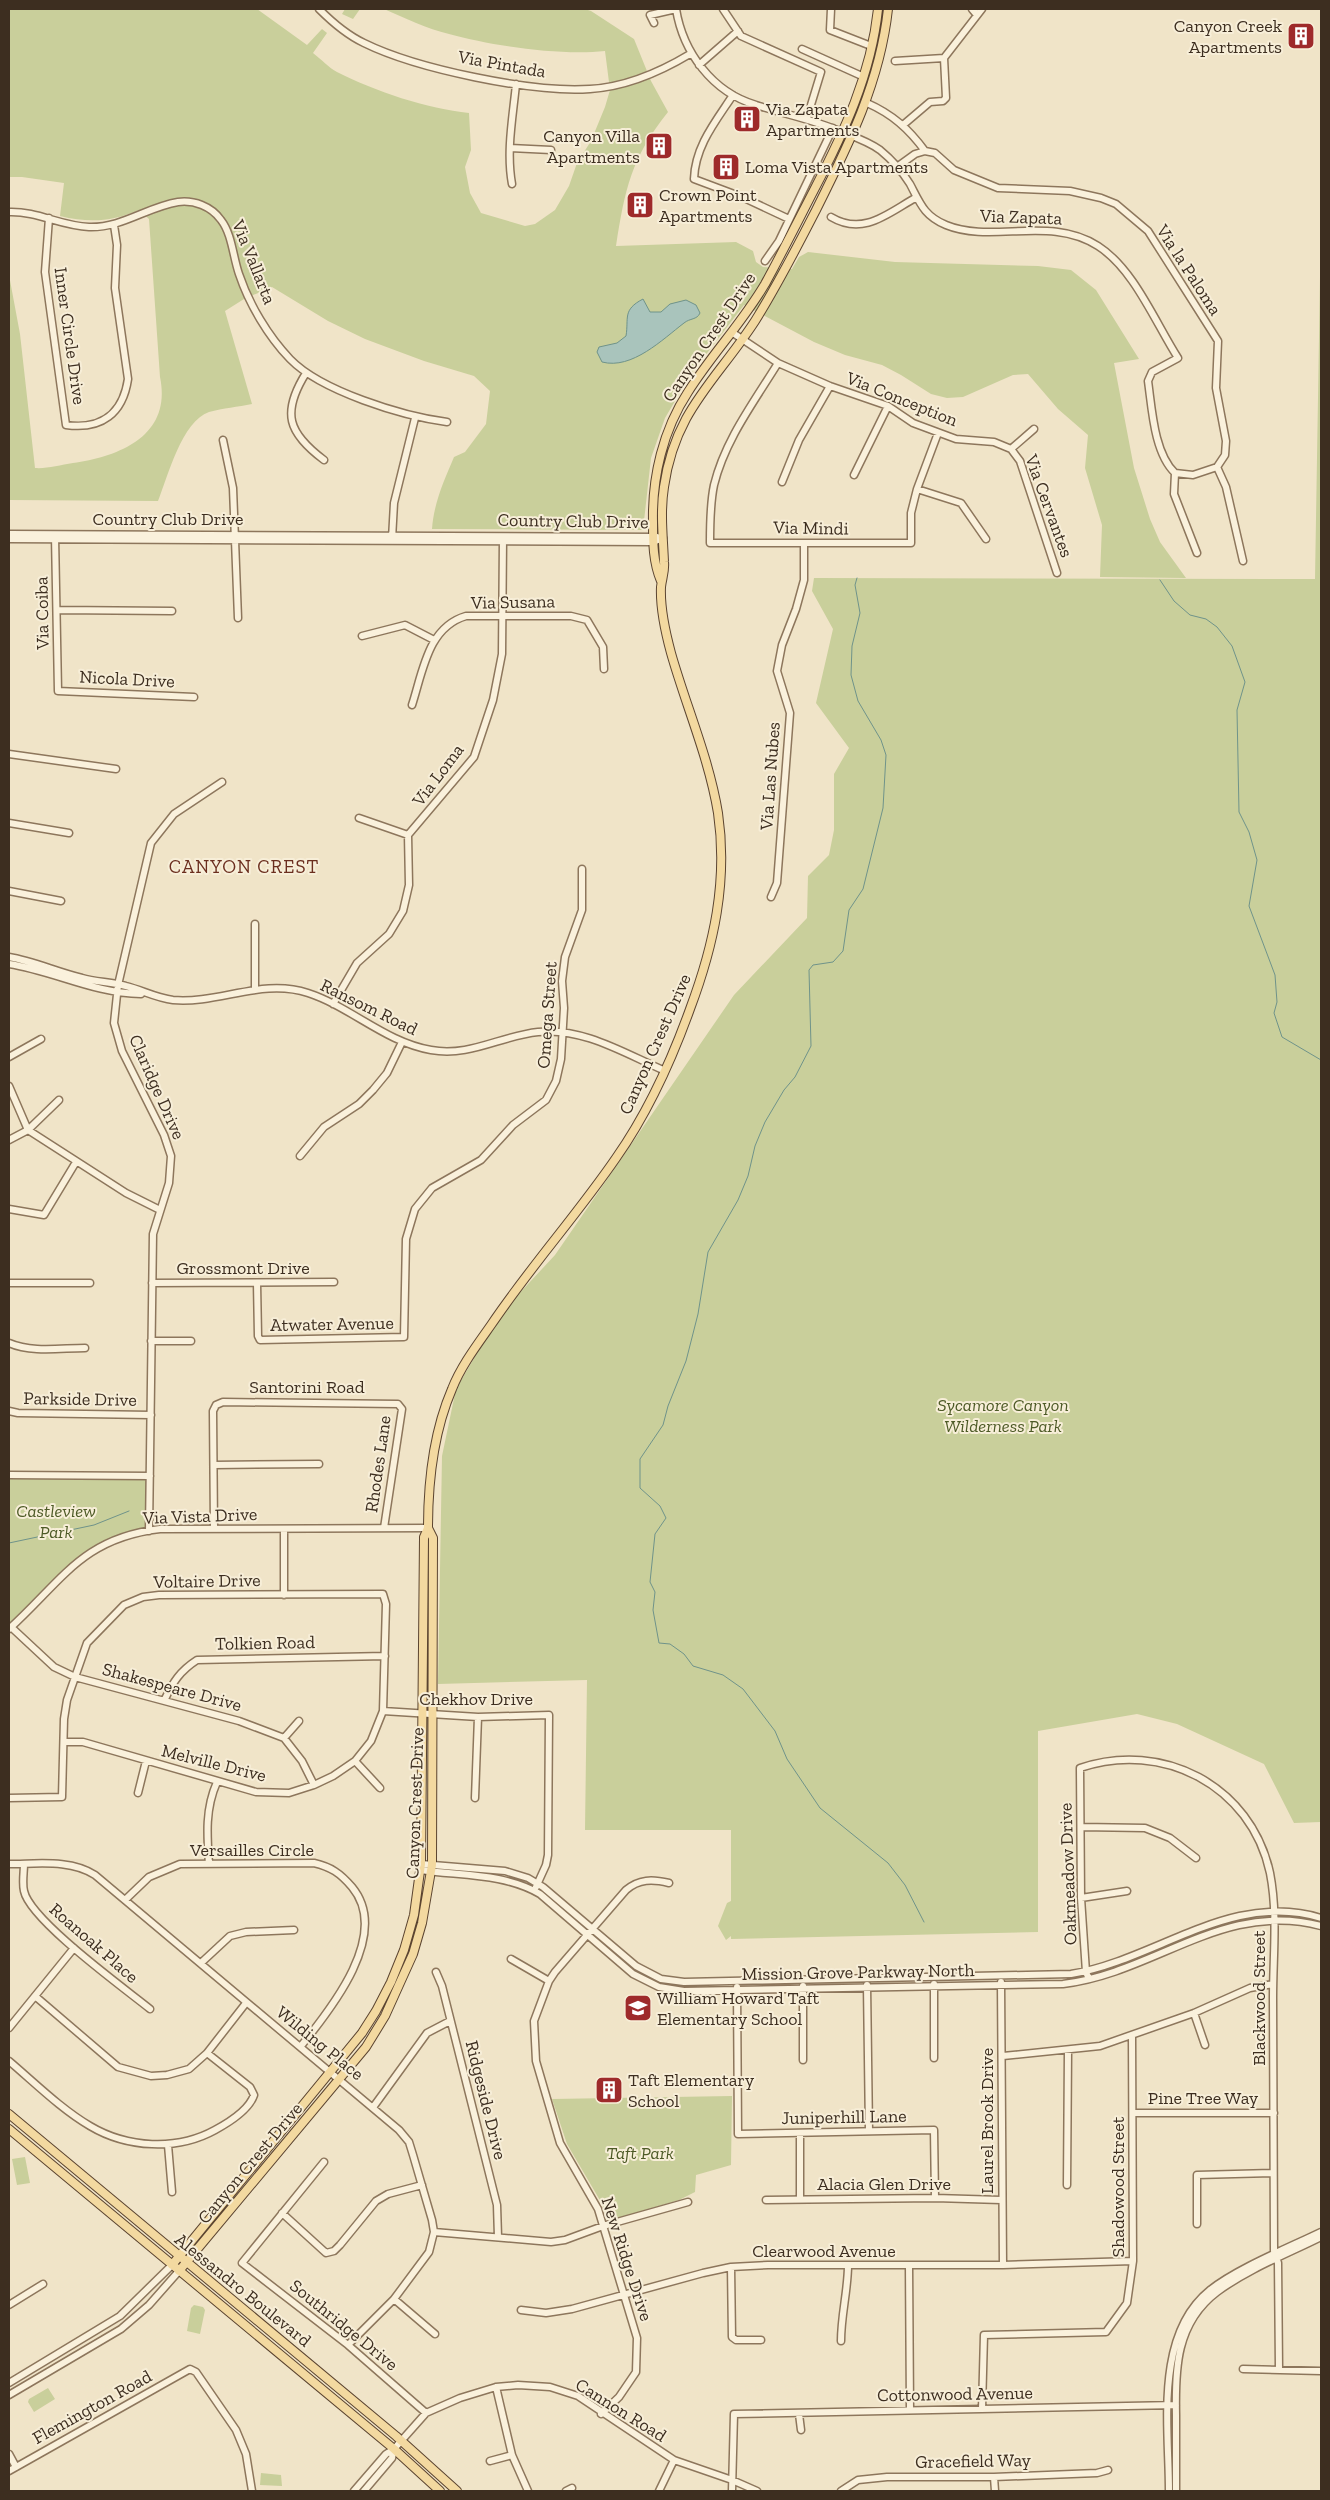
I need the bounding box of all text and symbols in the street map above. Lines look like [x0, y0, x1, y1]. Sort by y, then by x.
place label: Canyon Creek Apartments [1174, 15, 1283, 58]
building icon: Canyon Creek Apartments [1286, 21, 1316, 51]
street label: Via Pintada [455, 45, 548, 83]
place label: Via Zapata Apartments [765, 98, 859, 141]
building icon: Via Zapata Apartments [732, 104, 762, 134]
place label: Canyon Villa Apartments [543, 125, 640, 168]
building icon: Canyon Villa Apartments [644, 131, 674, 161]
building icon: Loma Vista Apartments [711, 152, 741, 182]
place label: Loma Vista Apartments [745, 156, 928, 178]
place label: Crown Point Apartments [659, 184, 757, 227]
building icon: Crown Point Apartments [625, 190, 655, 220]
street label: Via Zapata [979, 205, 1063, 229]
street label: Via Vallarta [227, 216, 281, 308]
street label: Via la Paloma [1151, 220, 1227, 320]
street label: Inner Circle Drive [49, 266, 91, 406]
street label: Canyon Crest Drive [658, 268, 760, 406]
street label: Via Conception [842, 366, 962, 432]
street label: Via Cervantes [1020, 451, 1078, 561]
street label: Country Club Drive [93, 508, 243, 530]
street label: Country Club Drive [497, 509, 649, 533]
street label: Via Mindi [772, 516, 849, 540]
street label: Via Coiba [30, 576, 54, 651]
street label: Via Susana [470, 590, 556, 614]
street label: Nicola Drive [79, 666, 175, 692]
street label: Via Las Nubes [755, 721, 785, 832]
street label: Via Loma [407, 739, 469, 811]
district label: CANYON CREST [169, 855, 319, 878]
street label: Omega Street [532, 960, 562, 1069]
street label: Canyon Crest Drive [614, 970, 696, 1118]
street label: Ransom Road [317, 974, 421, 1040]
street label: Claridge Drive [124, 1031, 190, 1143]
street label: Grossmont Drive [176, 1257, 310, 1279]
street label: Atwater Avenue [270, 1312, 394, 1336]
street label: Santorini Road [249, 1376, 365, 1398]
street label: Parkside Drive [23, 1387, 137, 1411]
park label: Sycamore Canyon Wilderness Park [937, 1394, 1069, 1437]
street label: Rhodes Lane [360, 1414, 396, 1514]
park label: Castleview Park [16, 1500, 96, 1543]
street label: Via Vista Drive [141, 1503, 258, 1529]
street label: Voltaire Drive [152, 1569, 261, 1593]
street label: Tolkien Road [215, 1631, 315, 1655]
street label: Shakespeare Drive [100, 1658, 244, 1716]
street label: Chekhov Drive [419, 1688, 533, 1710]
street label: Canyon Crest Drive [401, 1727, 429, 1879]
street label: Melville Drive [159, 1739, 269, 1787]
street label: Oakmeadow Drive [1055, 1802, 1081, 1946]
street label: Versailles Circle [189, 1839, 314, 1861]
street label: Roanoak Place [45, 1898, 143, 1988]
street label: Blackwood Street [1248, 1930, 1270, 2066]
street label: Mission Grove Parkway North [741, 1959, 975, 1985]
place label: William Howard Taft Elementary School [657, 1987, 819, 2030]
school or university icon: William Howard Taft Elementary School [623, 1993, 653, 2023]
street label: Wilding Place [272, 2001, 368, 2085]
street label: Ridgeside Drive [461, 2038, 511, 2162]
street label: Laurel Brook Drive [976, 2048, 998, 2194]
place label: Taft Elementary School [628, 2069, 755, 2112]
building icon: Taft Elementary School [594, 2075, 624, 2105]
street label: Pine Tree Way [1148, 2087, 1259, 2109]
street label: Canyon Crest Drive [193, 2098, 307, 2228]
street label: Juniperhill Lane [781, 2105, 907, 2129]
street label: Shadowood Street [1107, 2116, 1129, 2257]
park label: Taft Park [606, 2142, 674, 2164]
street label: Alacia Glen Drive [817, 2173, 951, 2195]
street label: New Ridge Drive [597, 2194, 657, 2324]
street label: Alessandro Boulevard [170, 2228, 316, 2352]
street label: Clearwood Avenue [752, 2240, 896, 2262]
street label: Southridge Drive [285, 2275, 403, 2375]
street label: Flemington Road [28, 2365, 156, 2449]
street label: Cannon Road [571, 2373, 671, 2447]
street label: Cottonwood Avenue [877, 2382, 1033, 2406]
street label: Gracefield Way [915, 2449, 1032, 2473]

